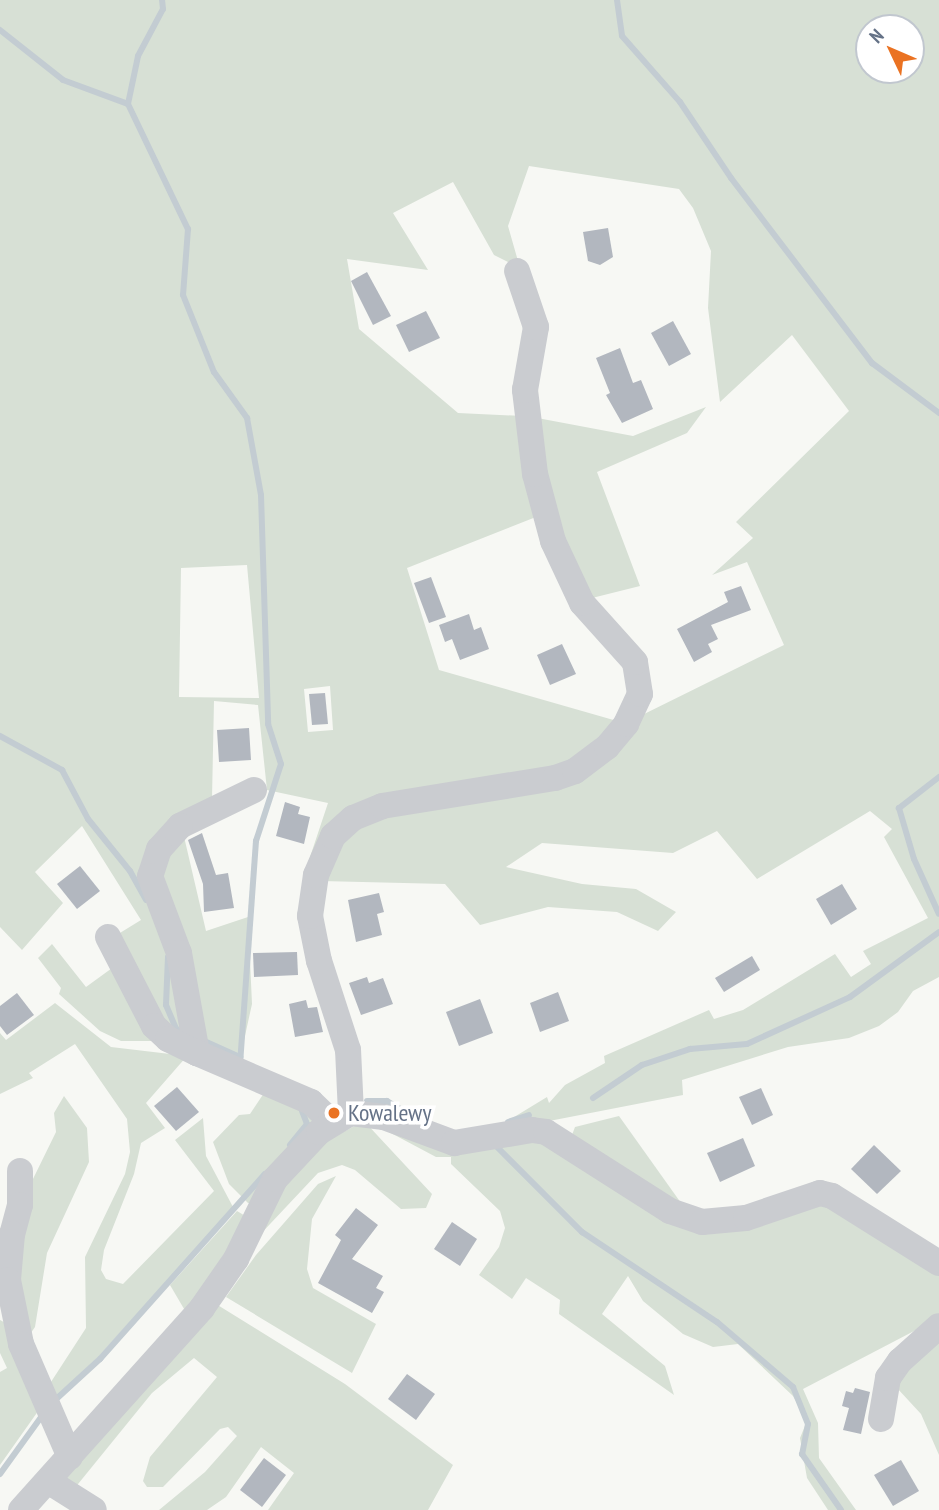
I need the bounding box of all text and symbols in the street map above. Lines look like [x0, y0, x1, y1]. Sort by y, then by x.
north arrow [855, 14, 925, 84]
text: N [864, 24, 889, 48]
place label: Kowalewy [348, 1099, 432, 1127]
marker: Kowalewy [326, 1105, 342, 1121]

